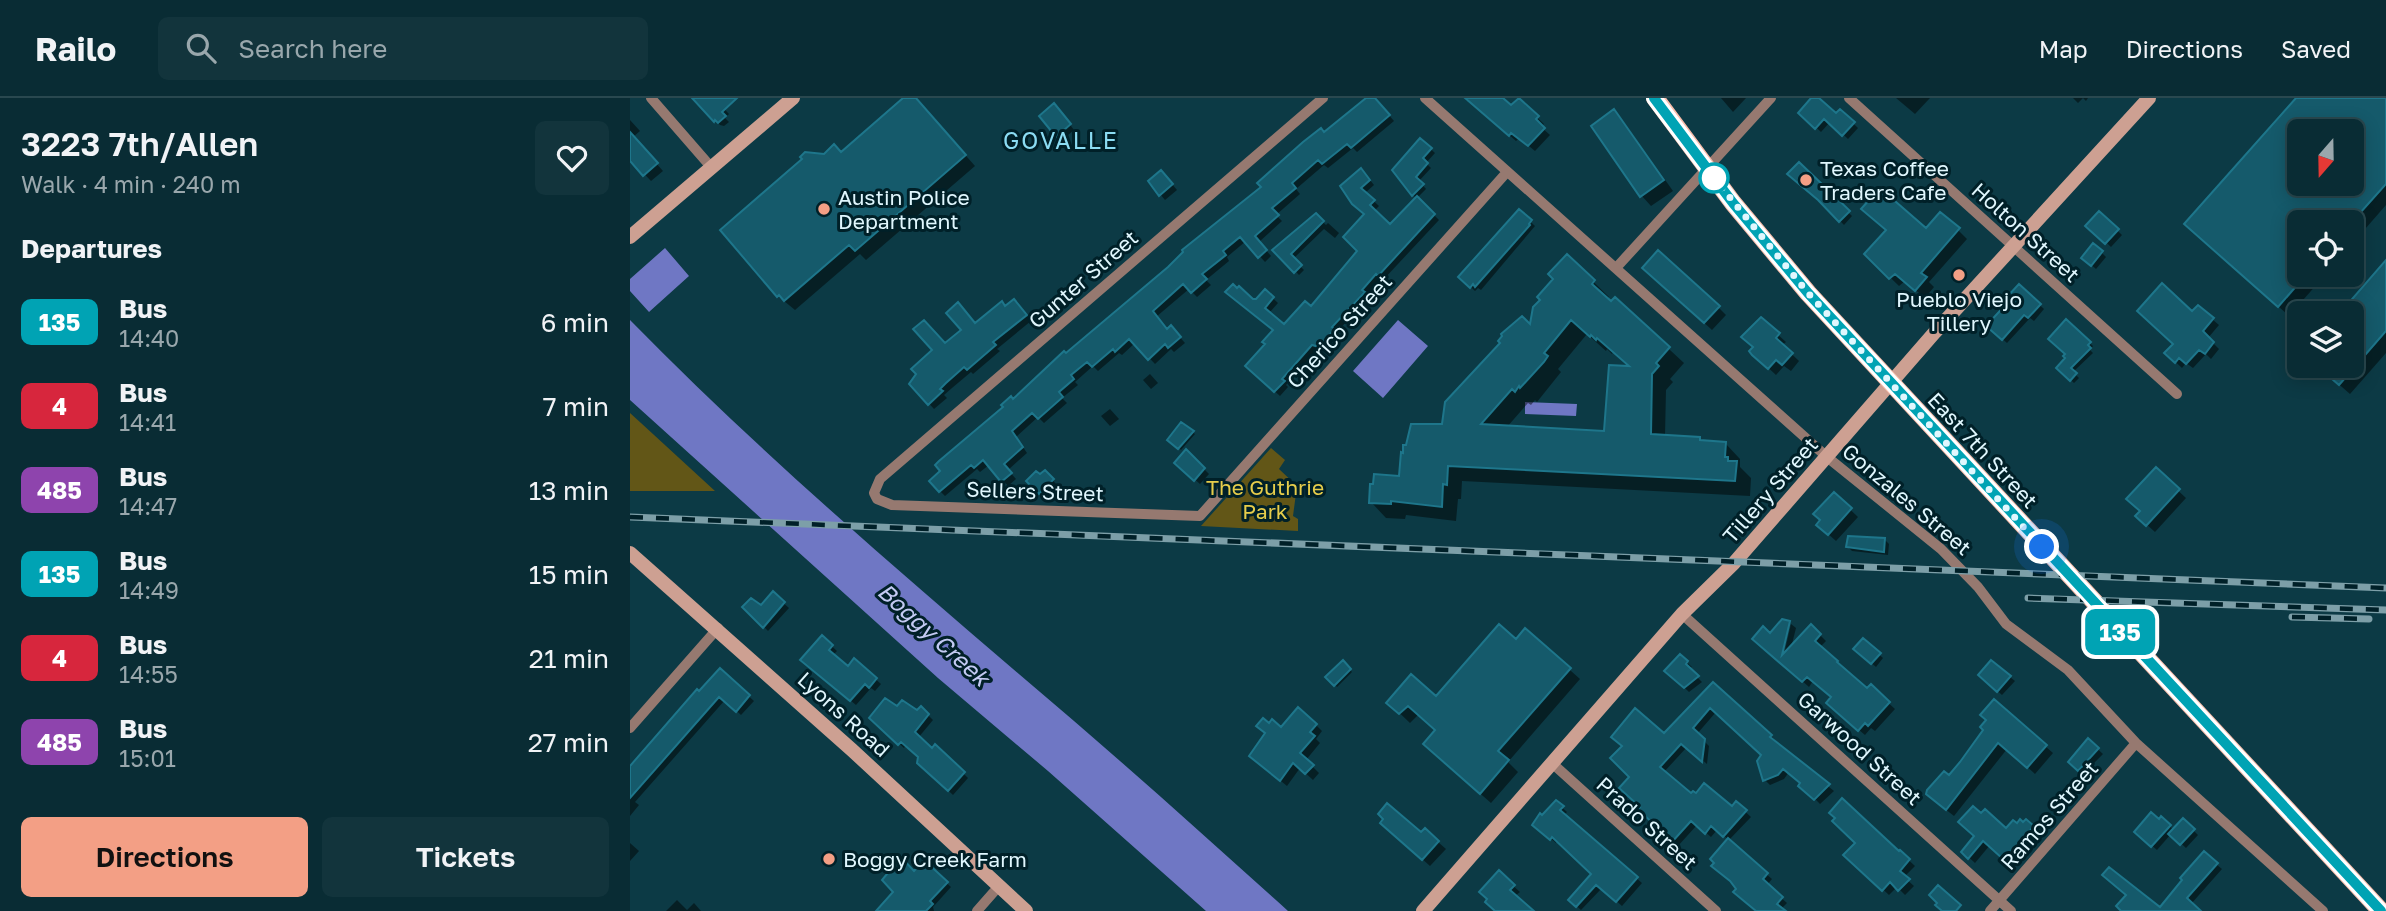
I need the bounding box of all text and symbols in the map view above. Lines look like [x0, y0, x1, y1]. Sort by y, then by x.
search box [158, 17, 648, 80]
text: Railo [35, 29, 116, 68]
icon: search [182, 29, 220, 67]
text: Search here [238, 33, 387, 64]
text: Map [2039, 34, 2088, 63]
text: Directions [2126, 34, 2243, 63]
text: Saved [2281, 34, 2351, 63]
north arrow [2287, 119, 2364, 196]
map controls [2287, 119, 2364, 378]
button: heart [535, 121, 609, 195]
text: 3223 7th/Allen [21, 124, 258, 163]
district label: GOVALLE [1003, 126, 1119, 154]
place label: Texas Coffee Traders Cafe [1820, 155, 1949, 205]
unlabelled marker [1699, 163, 1729, 193]
text: Walk · 4 min · 240 m [21, 170, 241, 198]
marker: Texas Coffee Traders Cafe [1798, 172, 1814, 188]
street label: Holton Street [1967, 177, 2085, 287]
place label: Austin Police Department [838, 184, 970, 234]
marker: Austin Police Department [816, 201, 832, 217]
button: locate [2287, 210, 2364, 287]
street label: Gunter Street [1023, 224, 1143, 334]
text: Departures [21, 233, 162, 264]
marker: Pueblo Viejo Tillery [1951, 267, 1967, 283]
street label: Cherico Street [1281, 269, 1397, 393]
place label: Pueblo Viejo Tillery [1896, 286, 2022, 336]
text: Bus [119, 293, 167, 324]
button: layers [2287, 301, 2364, 378]
text: 135 [39, 307, 80, 336]
text: 6 min [541, 307, 609, 338]
text: 14:40 [119, 324, 179, 352]
text: Bus [119, 377, 167, 408]
street label: East 7th Street [1923, 387, 2043, 513]
text: 4 [52, 391, 67, 420]
text: 7 min [543, 391, 609, 422]
text: 14:41 [119, 408, 176, 436]
street label: Tillery Street [1717, 432, 1823, 548]
street label: Gonzales Street [1837, 438, 1977, 560]
text: Bus [119, 461, 167, 492]
park label: The Guthrie Park [1206, 474, 1324, 524]
text: 485 [37, 475, 82, 504]
text: 13 min [529, 475, 609, 506]
street label: Sellers Street [966, 476, 1104, 506]
text: 14:47 [119, 492, 177, 520]
your location [2024, 529, 2059, 564]
text: Bus [119, 545, 167, 576]
text: 135 [39, 559, 80, 588]
text: 15 min [529, 559, 609, 590]
text: 14:49 [119, 576, 179, 604]
water label: Boggy Creek [873, 577, 997, 693]
line badge: 135 [2080, 609, 2160, 655]
text: 135 [2099, 617, 2141, 646]
text: Bus [119, 629, 167, 660]
text: 4 [52, 643, 67, 672]
text: 21 min [529, 643, 609, 674]
text: 14:55 [119, 660, 178, 688]
street label: Lyons Road [793, 666, 895, 762]
street label: Garwood Street [1793, 686, 1927, 810]
text: Bus [119, 713, 167, 744]
text: 485 [37, 727, 82, 756]
text: 27 min [528, 727, 609, 758]
text: 15:01 [119, 744, 176, 772]
street label: Ramos Street [1995, 755, 2103, 875]
street label: Prado Street [1591, 771, 1703, 875]
button: Directions [21, 817, 308, 897]
button: Tickets [322, 817, 609, 897]
place label: Boggy Creek Farm [843, 846, 1027, 872]
marker: Boggy Creek Farm [821, 851, 837, 867]

